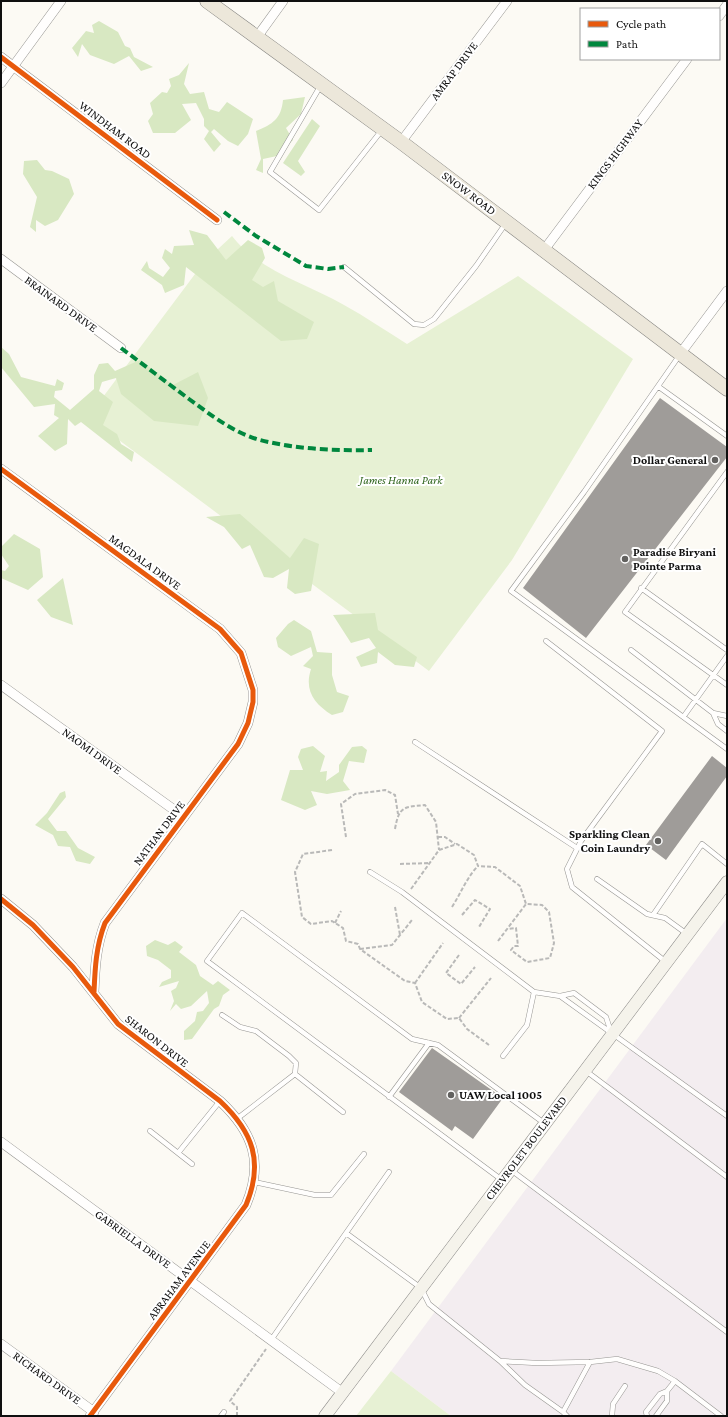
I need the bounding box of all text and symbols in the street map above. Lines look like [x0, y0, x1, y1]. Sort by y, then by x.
legend [580, 8, 720, 60]
text: Cycle path [616, 17, 667, 31]
text: Path [616, 37, 638, 51]
street label: AMRAP DRIVE [427, 39, 481, 103]
street label: WINDHAM ROAD [76, 98, 154, 162]
street label: KINGS HIGHWAY [584, 116, 646, 192]
street label: SNOW ROAD [439, 168, 499, 218]
street label: BRAINARD DRIVE [22, 273, 100, 335]
place label: Dollar General [633, 453, 708, 467]
marker: Dollar General [710, 455, 720, 465]
park label: James Hanna Park [358, 473, 443, 487]
street label: MAGDALA DRIVE [106, 531, 184, 593]
place label: Paradise Biryani Pointe Parma [633, 545, 716, 573]
marker: Paradise Biryani Pointe Parma [620, 554, 630, 564]
street label: NAOMI DRIVE [60, 725, 125, 778]
street label: NATHAN DRIVE [130, 798, 188, 868]
place label: Sparkling Clean Coin Laundry [569, 827, 650, 855]
marker: Sparkling Clean Coin Laundry [653, 836, 663, 846]
street label: SHARON DRIVE [122, 1012, 192, 1070]
place label: UAW Local 1005 [459, 1088, 542, 1102]
marker: UAW Local 1005 [446, 1090, 456, 1100]
street label: CHEVROLET BOULEVARD [482, 1093, 570, 1203]
street label: GABRIELLA DRIVE [92, 1207, 174, 1272]
street label: ABRAHAM AVENUE [145, 1237, 214, 1322]
street label: RICHARD DRIVE [10, 1349, 84, 1408]

